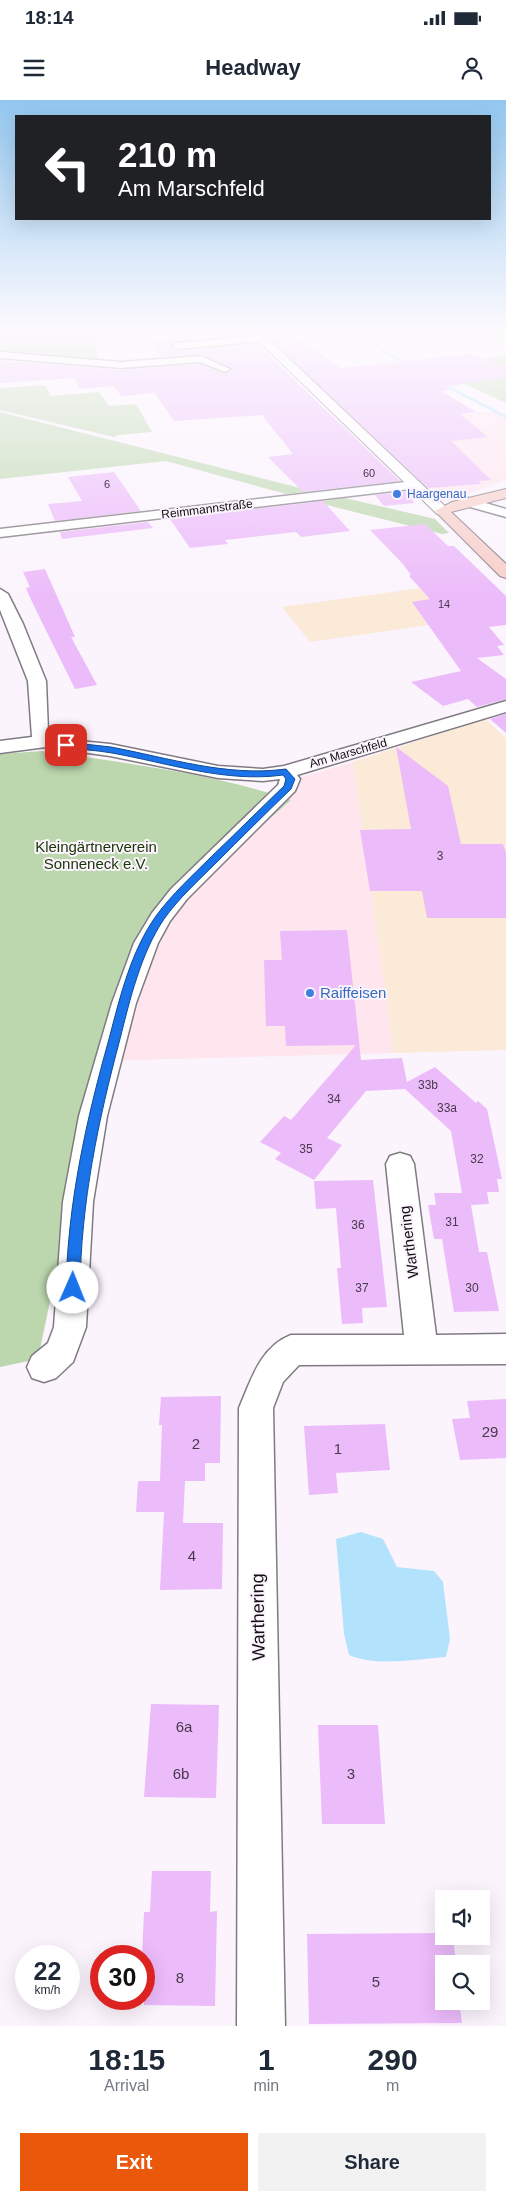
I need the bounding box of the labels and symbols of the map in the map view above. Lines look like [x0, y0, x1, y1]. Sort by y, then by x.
house number: 60 [363, 467, 375, 479]
house number: 6 [104, 478, 110, 490]
place label: Haargenau [407, 487, 466, 501]
marker: Haargenau [391, 488, 403, 500]
street label: Reimmannstraße [160, 496, 254, 522]
house number: 14 [438, 598, 450, 610]
pin [45, 724, 87, 766]
street label: Am Marschfeld [308, 735, 388, 771]
park label: Kleingärtnerverein Sonneneck e.V. [35, 838, 157, 872]
house number: 3 [437, 849, 444, 863]
place label: Raiffeisen [320, 984, 386, 1001]
marker: Raiffeisen [304, 987, 316, 999]
house number: 33b [418, 1078, 438, 1092]
house number: 34 [327, 1092, 341, 1106]
house number: 33a [437, 1101, 457, 1115]
house number: 35 [299, 1142, 313, 1156]
house number: 32 [470, 1152, 484, 1166]
street label: Warthering [396, 1205, 421, 1279]
house number: 31 [445, 1215, 459, 1229]
house number: 36 [351, 1218, 365, 1232]
position arrow [46, 1261, 98, 1313]
house number: 37 [355, 1281, 369, 1295]
house number: 30 [465, 1281, 479, 1295]
house number: 29 [482, 1423, 498, 1440]
house number: 2 [192, 1435, 200, 1452]
house number: 1 [334, 1440, 342, 1457]
house number: 4 [188, 1547, 196, 1564]
street label: Warthering [247, 1573, 269, 1661]
house number: 6a [176, 1718, 193, 1735]
house number: 6b [173, 1765, 189, 1782]
house number: 3 [347, 1765, 355, 1782]
speed limit sign: 30 [90, 1945, 155, 2010]
house number: 8 [176, 1969, 184, 1986]
house number: 5 [372, 1973, 380, 1990]

